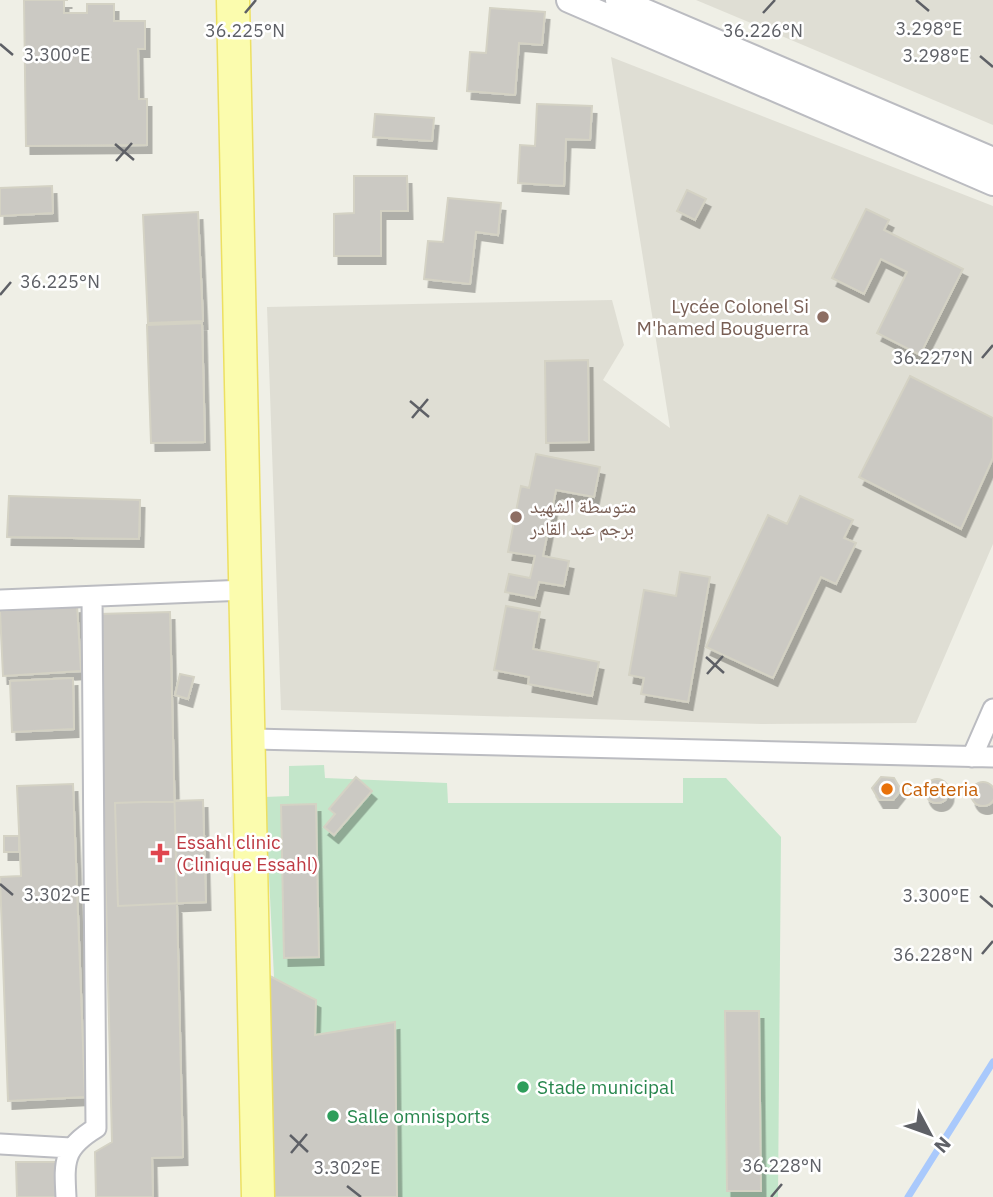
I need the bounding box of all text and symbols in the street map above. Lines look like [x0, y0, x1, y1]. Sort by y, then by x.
text: 3.298°E [895, 17, 963, 40]
text: 36.225°N [205, 19, 285, 42]
text: 36.226°N [723, 19, 803, 42]
text: 3.300°E [23, 43, 91, 66]
text: 3.298°E [902, 44, 970, 67]
text: 36.225°N [20, 270, 100, 293]
place label: Lycée Colonel Si M'hamed Bouguerra [636, 294, 809, 340]
marker: Lycée Colonel Si M'hamed Bouguerra [815, 309, 831, 325]
text: 36.227°N [893, 346, 973, 369]
place label: متوسطة الشهيد برجم عبد القادر [529, 494, 636, 541]
marker: متوسطة الشهيد برجم عبد القادر [508, 509, 524, 525]
place label: Cafeteria [901, 777, 978, 801]
marker: Cafeteria [879, 781, 895, 797]
place label: Essahl clinic (Clinique Essahl) [176, 830, 318, 876]
marker: Essahl clinic (Clinique Essahl) [150, 843, 170, 863]
text: 3.302°E [23, 883, 91, 906]
text: 3.300°E [902, 884, 970, 907]
text: 36.228°N [893, 943, 973, 966]
place label: Stade municipal [537, 1075, 674, 1099]
marker: Stade municipal [515, 1079, 531, 1095]
north arrow [895, 1099, 965, 1169]
place label: Salle omnisports [347, 1104, 490, 1128]
marker: Salle omnisports [325, 1108, 341, 1124]
text: N [929, 1132, 956, 1158]
text: 36.228°N [742, 1154, 822, 1177]
text: 3.302°E [313, 1156, 381, 1179]

